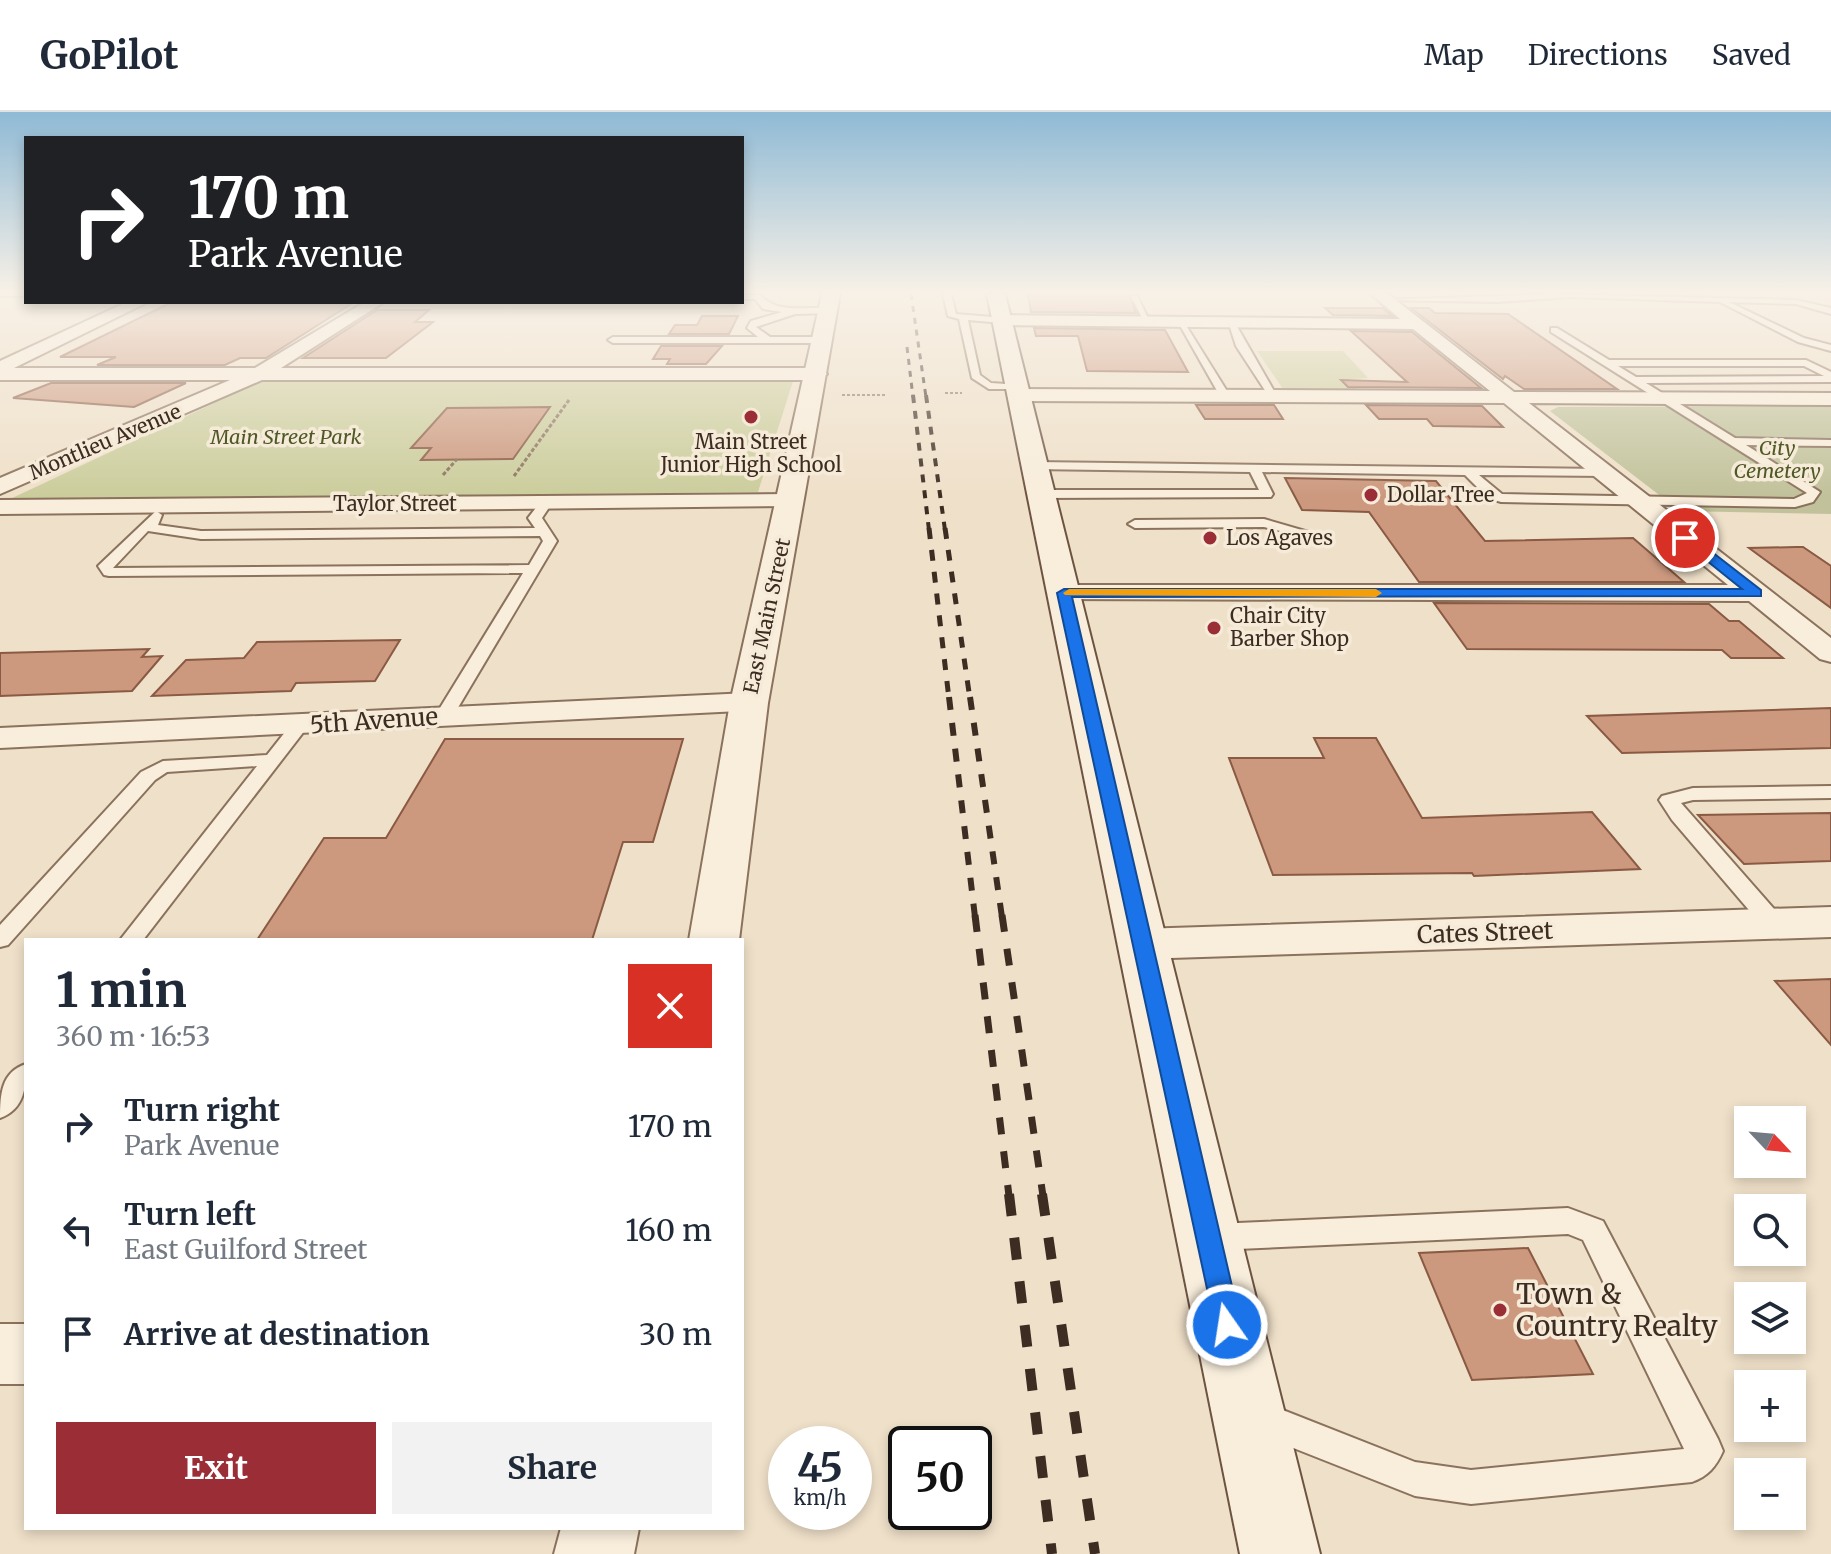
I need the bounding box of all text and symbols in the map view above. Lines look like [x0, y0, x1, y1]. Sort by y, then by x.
text: GoPilot [40, 32, 179, 79]
text: Map [1424, 37, 1484, 73]
text: Directions [1528, 37, 1668, 73]
text: Saved [1712, 37, 1791, 73]
text: 170 m [188, 163, 349, 233]
icon: right [56, 168, 160, 272]
text: Park Avenue [188, 232, 403, 277]
street label: Montlieu Avenue [25, 398, 185, 485]
marker: Main Street Junior High School [742, 408, 760, 426]
park label: Main Street Park [210, 424, 361, 449]
place label: Main Street Junior High School [659, 429, 842, 477]
park label: City Cemetery [1733, 435, 1821, 483]
place label: Dollar Tree [1387, 482, 1494, 507]
marker: Dollar Tree [1362, 486, 1380, 504]
street label: Taylor Street [333, 491, 457, 516]
pin [1651, 504, 1719, 572]
icon: arrive [1663, 516, 1707, 560]
place label: Los Agaves [1226, 525, 1333, 550]
marker: Los Agaves [1201, 529, 1219, 547]
street label: East Main Street [738, 535, 795, 696]
place label: Chair City Barber Shop [1230, 603, 1349, 651]
marker: Chair City Barber Shop [1205, 619, 1223, 637]
street label: 5th Avenue [309, 701, 439, 740]
street label: Cates Street [1416, 915, 1554, 950]
text: 1 min [56, 960, 187, 1020]
button: close [628, 964, 712, 1048]
text: 360 m · 16:53 [56, 1020, 210, 1053]
text: Turn right [124, 1091, 280, 1129]
icon: right [56, 1104, 100, 1148]
north arrow [1734, 1106, 1806, 1178]
map controls [1734, 1106, 1806, 1530]
text: 170 m [628, 1107, 712, 1145]
text: Park Avenue [124, 1129, 279, 1162]
button: search [1734, 1194, 1806, 1266]
text: Turn left [124, 1195, 256, 1233]
icon: left [56, 1208, 100, 1252]
text: 160 m [625, 1211, 712, 1249]
text: East Guilford Street [124, 1233, 367, 1266]
place label: Town & Country Realty [1516, 1276, 1718, 1344]
button: layers [1734, 1282, 1806, 1354]
position arrow [1185, 1283, 1269, 1367]
marker: Town & Country Realty [1491, 1301, 1509, 1319]
icon: arrive [56, 1312, 100, 1356]
text: Arrive at destination [124, 1315, 430, 1353]
text: 30 m [639, 1315, 712, 1353]
button: + [1734, 1370, 1806, 1442]
button: Exit [56, 1422, 376, 1514]
button: Share [392, 1422, 712, 1514]
speed limit sign: 50 [888, 1426, 992, 1530]
text: 45 [797, 1443, 843, 1493]
button: − [1734, 1458, 1806, 1530]
text: km/h [794, 1485, 846, 1510]

